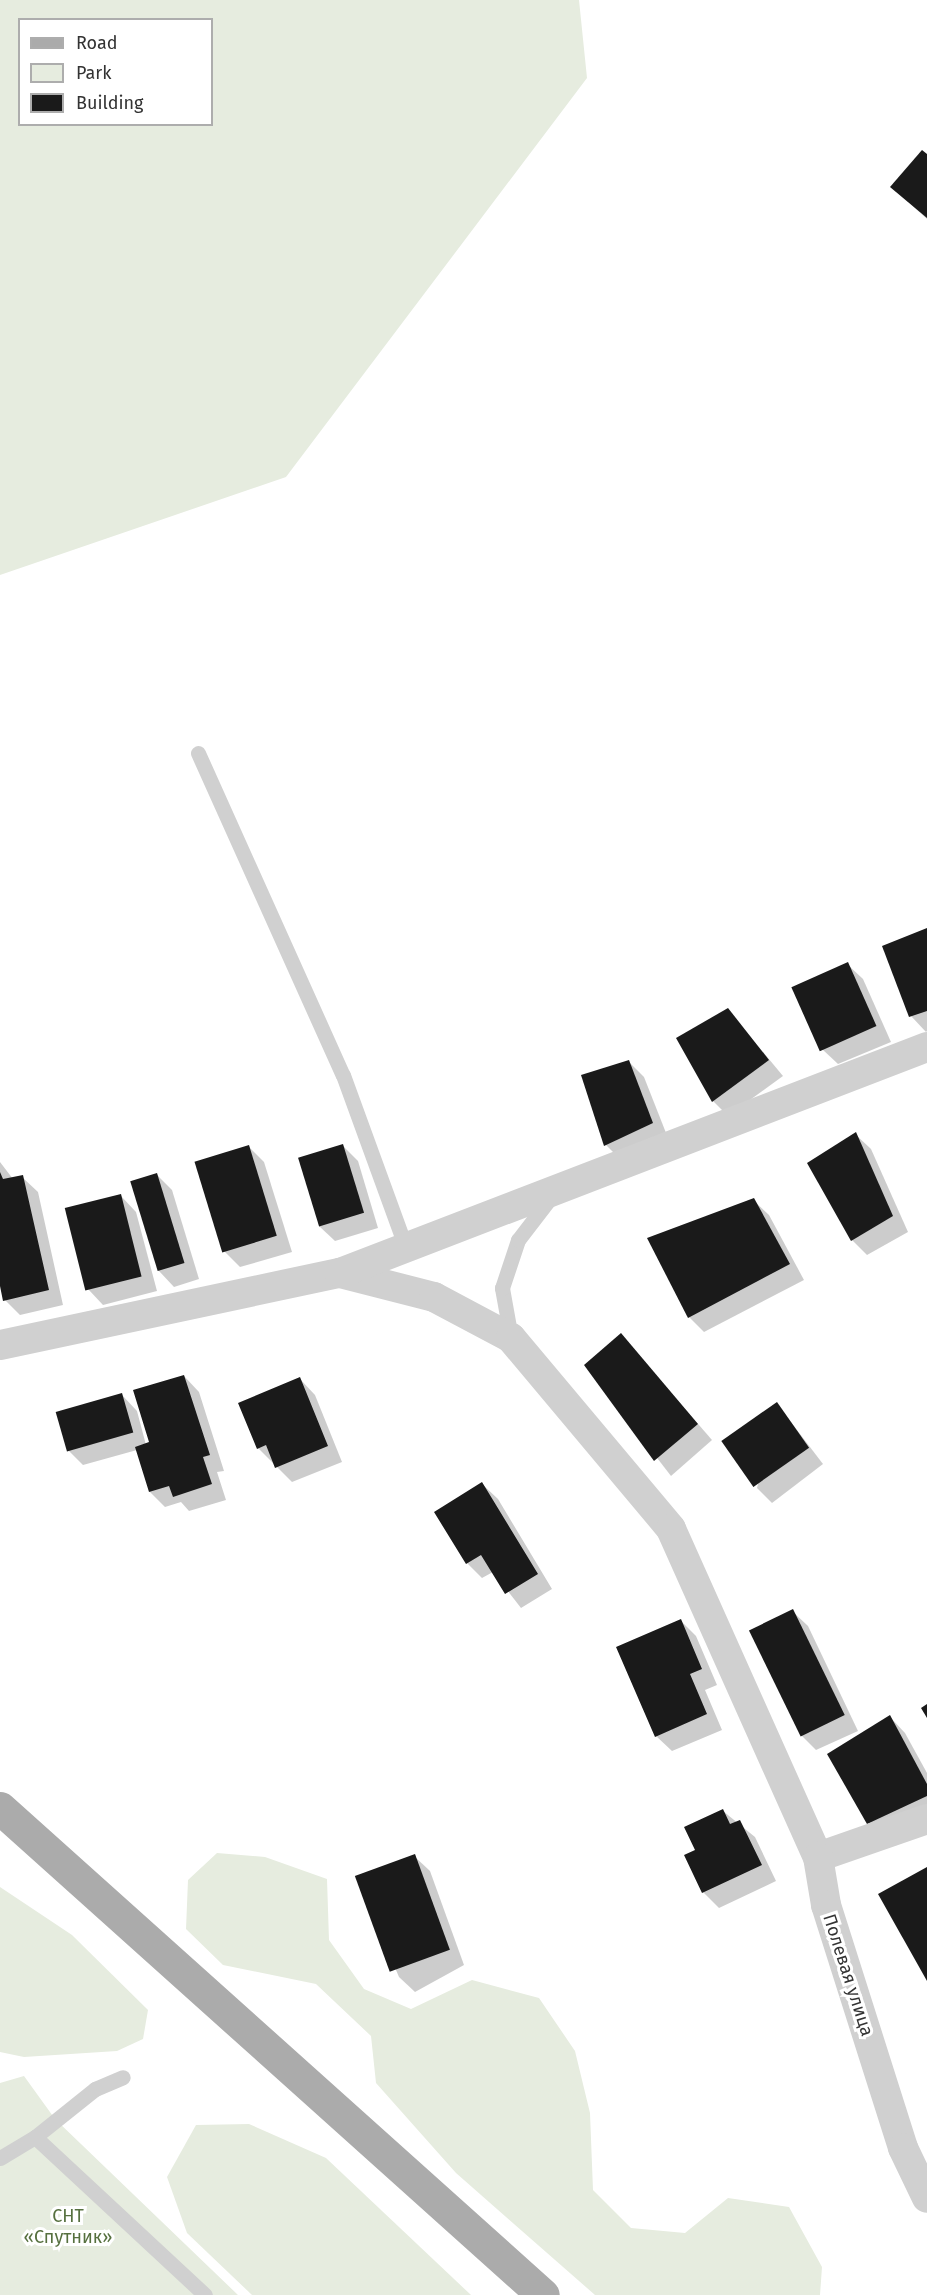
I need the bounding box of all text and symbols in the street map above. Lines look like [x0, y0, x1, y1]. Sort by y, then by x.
legend [18, 18, 213, 126]
text: Road [76, 32, 118, 54]
text: Park [76, 62, 111, 84]
text: Building [76, 92, 143, 114]
street label: Полевая улица [818, 1911, 878, 2039]
park label: СНТ «Спутник» [24, 2206, 112, 2248]

